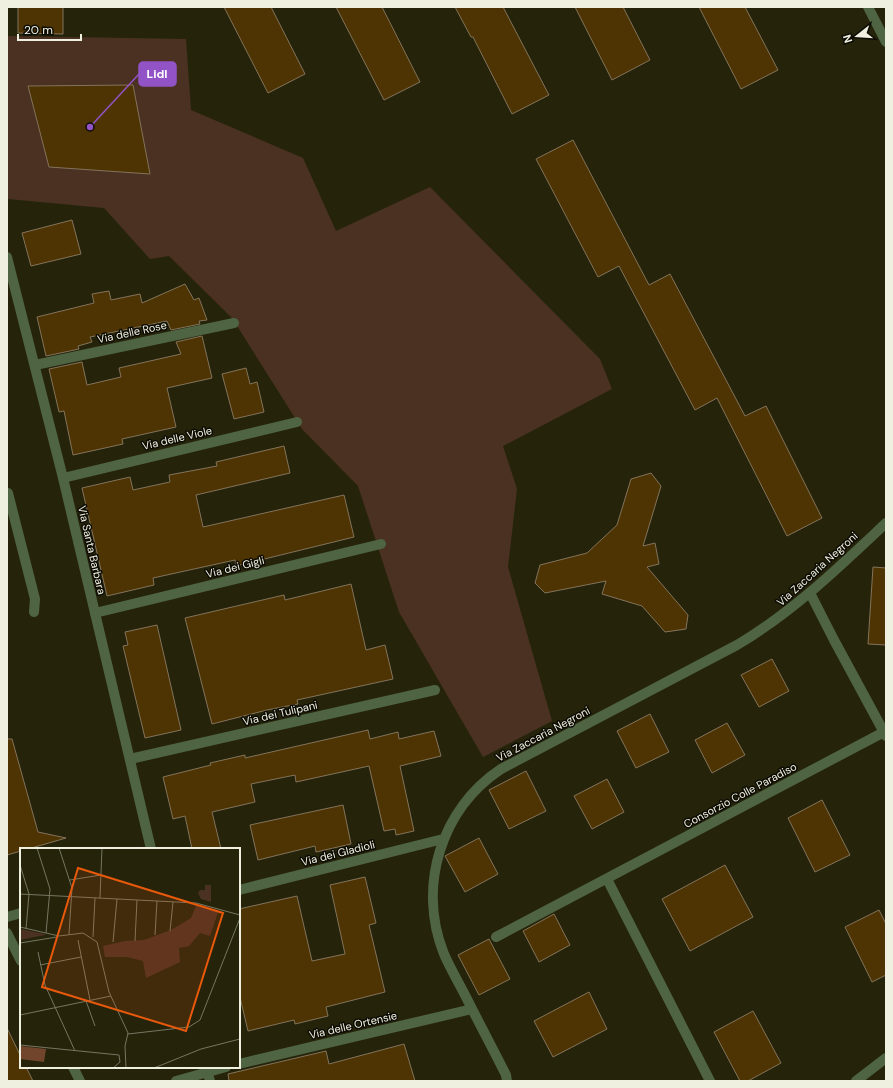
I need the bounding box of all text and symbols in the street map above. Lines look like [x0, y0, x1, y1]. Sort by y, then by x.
scale bar [18, 16, 81, 42]
north arrow [837, 16, 877, 56]
text: 20 m [24, 22, 53, 38]
text: N [840, 33, 855, 45]
callout: Lidl [139, 62, 176, 86]
text: Lidl [146, 66, 168, 82]
street label: Via delle Rose [96, 318, 168, 346]
street label: Via delle Viole [141, 423, 213, 453]
street label: Via Santa Barbara [75, 504, 109, 596]
street label: Via Zaccaria Negroni [774, 529, 860, 609]
street label: Via dei Gigli [204, 553, 266, 581]
street label: Via dei Tulipani [241, 698, 319, 728]
street label: Via Zaccaria Negroni [494, 703, 592, 765]
street label: Consorzio Colle Paradiso [681, 759, 799, 831]
street label: Via dei Gladioli [300, 837, 376, 869]
inset map [20, 848, 240, 1068]
street label: Via delle Ortensie [308, 1008, 398, 1042]

